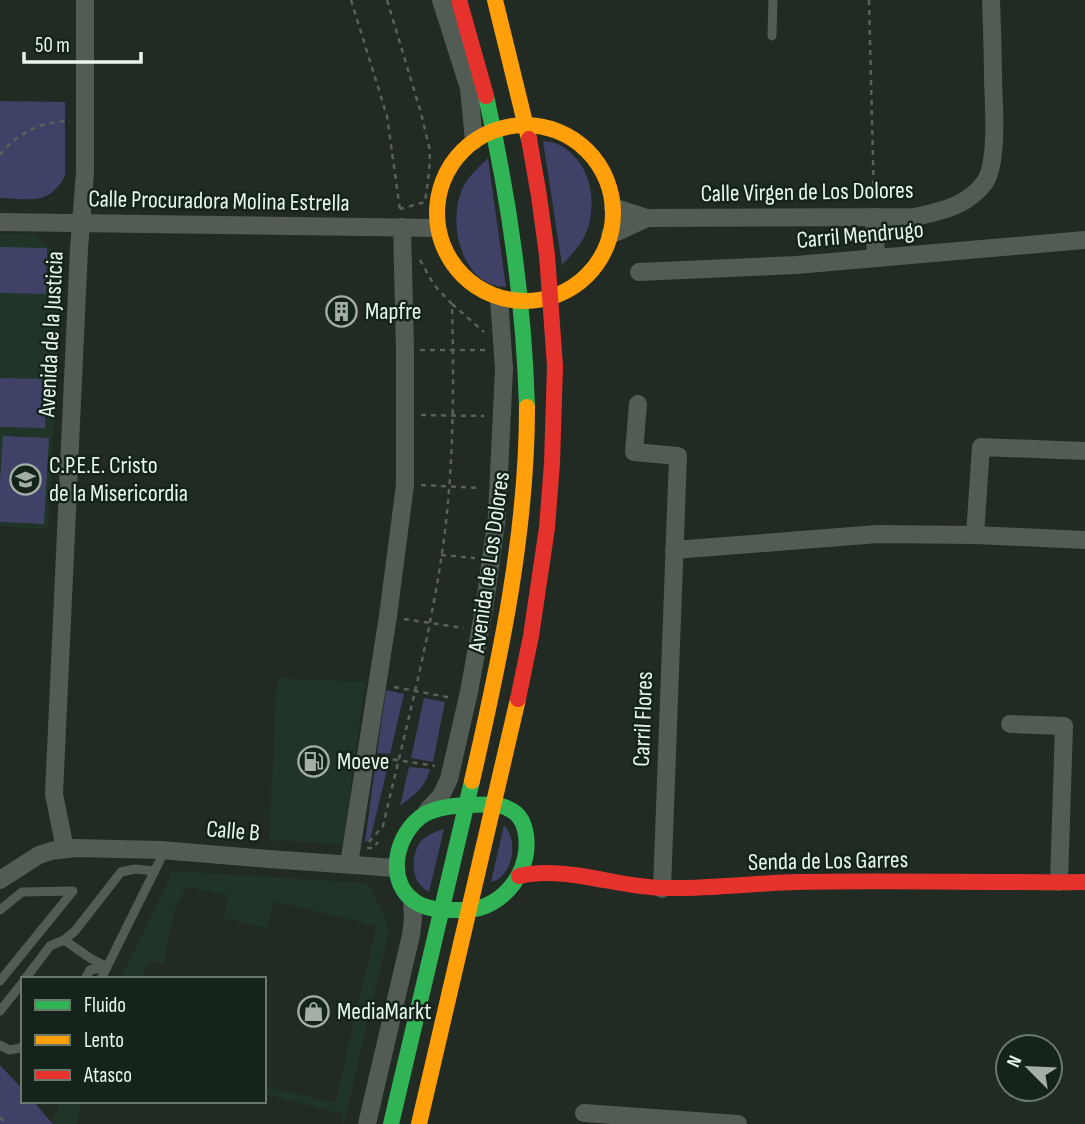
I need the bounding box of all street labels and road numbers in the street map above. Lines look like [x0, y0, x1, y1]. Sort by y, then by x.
street label: Calle Virgen de Los Dolores [700, 176, 914, 208]
street label: Calle Procuradora Molina Estrella [88, 184, 350, 218]
street label: Carril Mendrugo [795, 215, 925, 255]
street label: Avenida de la Justicia [32, 250, 70, 419]
street label: Avenida de Los Dolores [462, 470, 516, 655]
street label: Carril Flores [627, 671, 659, 767]
street label: Calle B [205, 814, 261, 848]
street label: Senda de Los Garres [748, 845, 908, 877]

